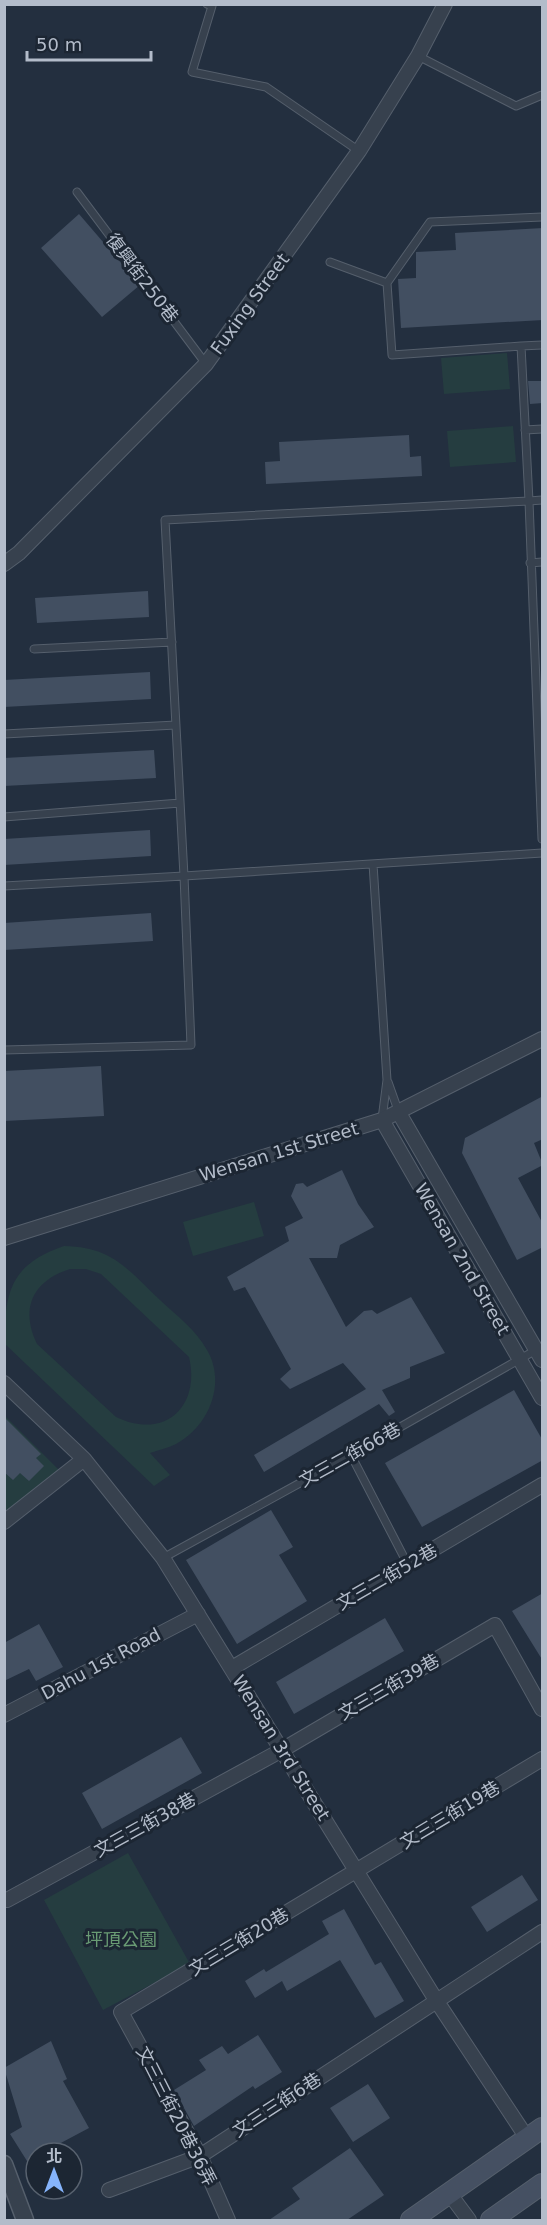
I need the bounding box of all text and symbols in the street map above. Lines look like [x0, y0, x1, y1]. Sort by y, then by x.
scale bar [27, 24, 152, 62]
text: 50 m [36, 34, 82, 55]
street label: 復興街250巷 [102, 229, 183, 326]
street label: Fuxing Street [206, 249, 293, 358]
street label: Wensan 1st Street [197, 1117, 361, 1186]
street label: Wensan 2nd Street [410, 1179, 514, 1338]
street label: 文三二街66巷 [295, 1418, 404, 1491]
street label: 文三二街52巷 [333, 1539, 441, 1614]
street label: Dahu 1st Road [37, 1623, 164, 1704]
street label: 文三三街39巷 [335, 1649, 443, 1724]
street label: Wensan 3rd Street [228, 1671, 335, 1824]
street label: 文三三街19巷 [396, 1776, 504, 1853]
street label: 文三三街38巷 [90, 1788, 199, 1861]
street label: 文三三街20巷 [185, 1903, 293, 1980]
park label: 坪頂公園 [85, 1929, 157, 1950]
street label: 文三三街20巷36弄 [132, 2042, 221, 2189]
street label: 文三三街6巷 [228, 2068, 325, 2141]
north arrow [24, 2141, 84, 2201]
text: 北 [46, 2147, 62, 2166]

